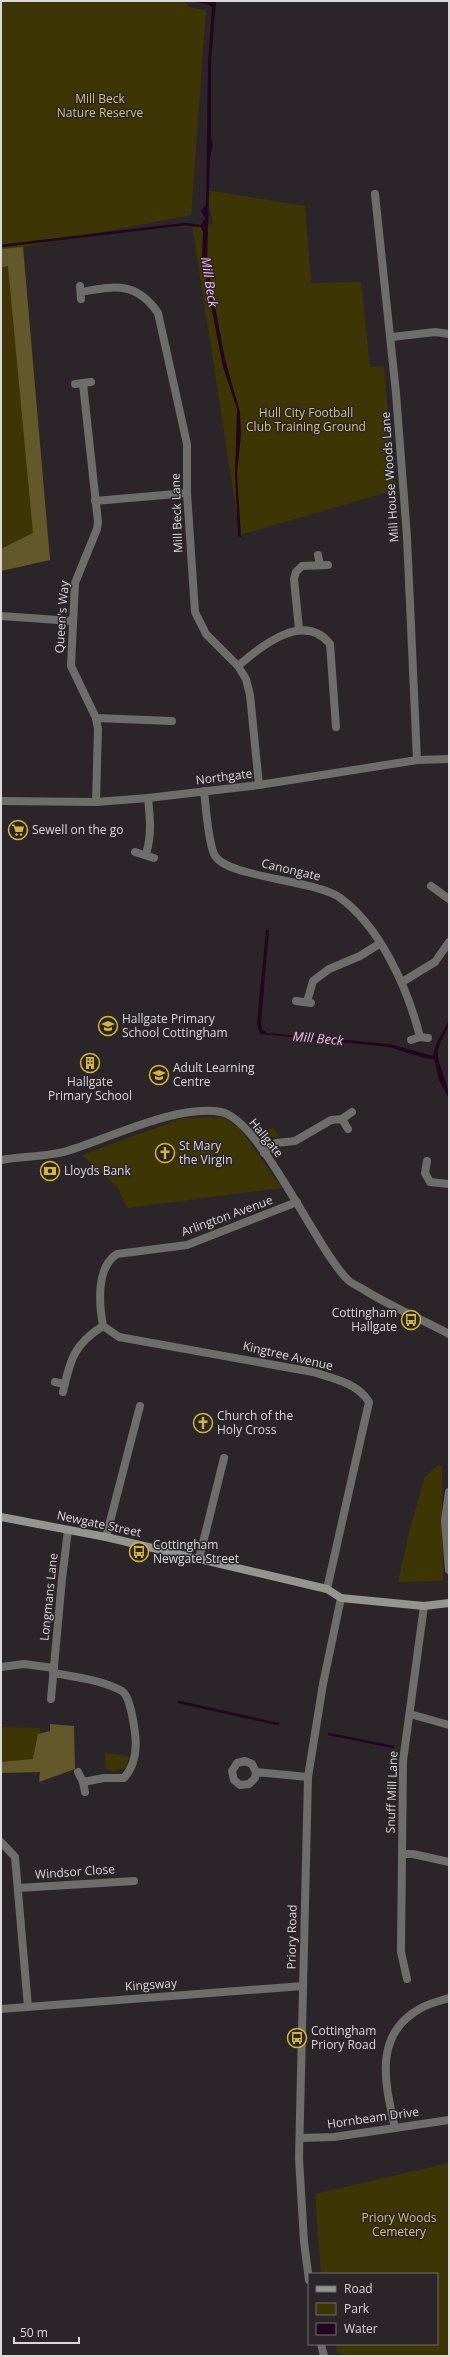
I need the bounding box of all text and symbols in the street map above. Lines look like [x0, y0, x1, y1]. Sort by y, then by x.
park label: Mill Beck Nature Reserve [57, 90, 143, 121]
water label: Mill Beck [197, 256, 223, 309]
park label: Hull City Football Club Training Ground [246, 404, 366, 435]
street label: Mill House Woods Lane [376, 411, 403, 543]
street label: Mill Beck Lane [167, 473, 186, 553]
street label: Queen's Way [50, 579, 73, 654]
street label: Northgate [195, 765, 254, 788]
supermarket icon: Sewell on the go [7, 819, 29, 841]
place label: Sewell on the go [32, 821, 123, 838]
street label: Canongate [260, 854, 323, 885]
place label: Hallgate Primary School Cottingham [122, 1010, 228, 1041]
school or university icon: Hallgate Primary School Cottingham [97, 1015, 119, 1037]
water label: Mill Beck [292, 1027, 345, 1049]
building icon: Hallgate Primary School [79, 1052, 101, 1074]
place label: Adult Learning Centre [173, 1059, 255, 1090]
school or university icon: Adult Learning Centre [148, 1064, 170, 1086]
place label: Hallgate Primary School [48, 1073, 132, 1104]
street label: Hallgate [245, 1115, 288, 1161]
place label: St Mary the Virgin [179, 1137, 232, 1168]
church icon: St Mary the Virgin [154, 1142, 176, 1164]
bank icon: Lloyds Bank [39, 1160, 61, 1182]
place label: Lloyds Bank [64, 1162, 131, 1179]
street label: Arlington Avenue [179, 1191, 275, 1240]
place label: Cottingham Hallgate [332, 1304, 397, 1335]
bus stop icon: Cottingham Hallgate [400, 1309, 422, 1331]
street label: Kingtree Avenue [241, 1337, 335, 1374]
place label: Church of the Holy Cross [217, 1407, 293, 1438]
church icon: Church of the Holy Cross [192, 1412, 214, 1434]
street label: Newgate Street [55, 1506, 143, 1541]
place label: Cottingham Newgate Street [153, 1536, 239, 1567]
bus stop icon: Cottingham Newgate Street [128, 1541, 150, 1563]
street label: Longmans Lane [35, 1552, 62, 1642]
street label: Snuff Mill Lane [382, 1750, 401, 1834]
street label: Windsor Close [34, 1860, 116, 1883]
street label: Priory Road [282, 1904, 301, 1970]
street label: Kingsway [124, 1974, 178, 1995]
place label: Cottingham Priory Road [311, 2022, 376, 2053]
bus stop icon: Cottingham Priory Road [286, 2027, 308, 2049]
street label: Hornbeam Drive [326, 2103, 420, 2132]
park label: Priory Woods Cemetery [362, 2209, 437, 2240]
legend [308, 2273, 438, 2345]
text: Road [344, 2280, 373, 2297]
text: Park [344, 2300, 370, 2317]
scale bar [14, 2319, 79, 2345]
text: Water [344, 2320, 378, 2337]
text: 50 m [20, 2324, 48, 2341]

